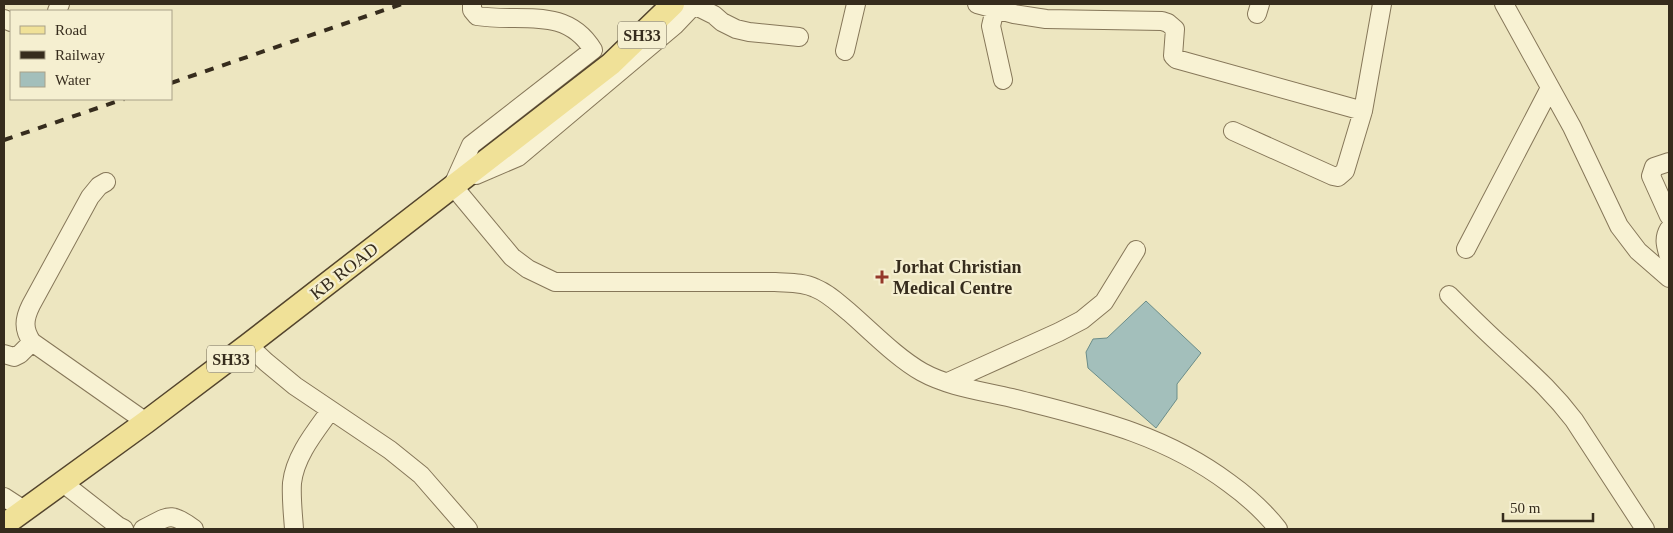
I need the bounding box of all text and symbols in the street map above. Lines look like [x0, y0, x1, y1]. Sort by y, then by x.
legend [10, 10, 172, 100]
text: Road [55, 22, 87, 38]
road number: SH33 [618, 22, 666, 48]
text: Railway [55, 47, 105, 63]
text: Water [55, 72, 90, 88]
street label: KB ROAD [306, 238, 382, 304]
place label: Jorhat Christian Medical Centre [893, 257, 1022, 298]
marker: Jorhat Christian Medical Centre [875, 270, 889, 284]
road number: SH33 [207, 346, 255, 372]
scale bar [1503, 490, 1593, 522]
text: 50 m [1510, 500, 1541, 516]

